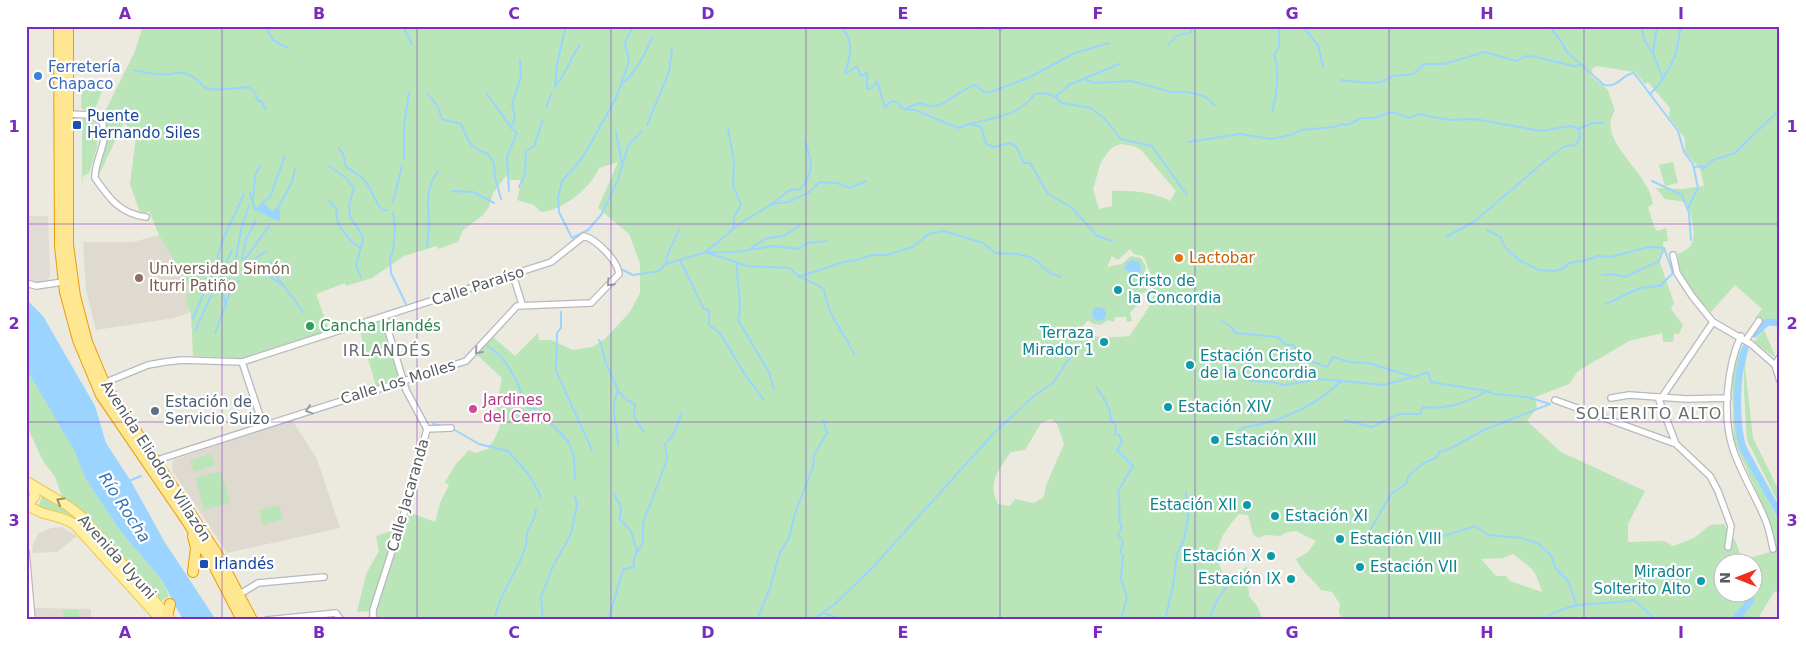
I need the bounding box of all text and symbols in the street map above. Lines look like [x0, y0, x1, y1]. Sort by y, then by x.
text: A [119, 4, 132, 23]
text: B [313, 4, 325, 23]
text: C [508, 4, 520, 23]
text: D [701, 4, 715, 23]
text: E [898, 4, 908, 23]
text: F [1093, 4, 1103, 23]
text: G [1285, 4, 1299, 23]
text: H [1480, 4, 1494, 23]
text: I [1678, 4, 1684, 23]
place label: Ferretería Chapaco [48, 58, 121, 93]
marker: Ferretería Chapaco [32, 70, 44, 82]
place label: Puente Hernando Siles [87, 107, 200, 142]
text: 1 [8, 117, 20, 136]
text: 1 [1786, 117, 1798, 136]
marker: Puente Hernando Siles [71, 119, 83, 131]
place label: Lactobar [1189, 249, 1256, 267]
marker: Lactobar [1173, 252, 1185, 264]
place label: Universidad Simón Iturri Patiño [149, 260, 290, 295]
street label: Calle Paraíso [430, 263, 526, 309]
marker: Universidad Simón Iturri Patiño [133, 272, 145, 284]
place label: Cristo de la Concordia [1128, 272, 1222, 307]
one-way arrow [607, 277, 616, 286]
marker: Cristo de la Concordia [1112, 284, 1124, 296]
text: 2 [8, 314, 20, 333]
text: 2 [1786, 314, 1798, 333]
place label: Cancha Irlandés [320, 317, 441, 335]
marker: Cancha Irlandés [304, 320, 316, 332]
place label: Terraza Mirador 1 [1022, 324, 1094, 359]
marker: Terraza Mirador 1 [1098, 336, 1110, 348]
district label: IRLANDÉS [343, 341, 431, 360]
one-way arrow [474, 345, 483, 354]
place label: Estación Cristo de la Concordia [1200, 347, 1317, 382]
street label: Calle Los Molles [338, 356, 458, 408]
marker: Estación Cristo de la Concordia [1184, 359, 1196, 371]
street label: Avenida Eliodoro Villazón [97, 377, 215, 545]
place label: Jardines del Cerro [482, 391, 551, 426]
place label: Estación de Servicio Suizo [165, 393, 270, 428]
place label: Estación XIV [1178, 398, 1272, 416]
marker: Estación XIV [1162, 401, 1174, 413]
marker: Jardines del Cerro [467, 403, 479, 415]
district label: SOLTERITO ALTO [1576, 404, 1722, 423]
marker: Estación de Servicio Suizo [149, 405, 161, 417]
one-way arrow [305, 405, 314, 415]
place label: Estación XIII [1225, 431, 1317, 449]
marker: Estación XIII [1209, 434, 1221, 446]
street label: Calle Jacaranda [383, 436, 433, 554]
water label: Río Rocha [95, 469, 154, 546]
place label: Estación XII [1150, 496, 1237, 514]
one-way arrow [57, 498, 66, 508]
marker: Estación XII [1241, 499, 1253, 511]
place label: Estación XI [1285, 507, 1368, 525]
marker: Estación XI [1269, 510, 1281, 522]
text: 3 [8, 511, 20, 530]
street label: Avenida Uyuni [74, 511, 160, 603]
text: 3 [1786, 511, 1798, 530]
place label: Estación VIII [1350, 530, 1442, 548]
marker: Estación VIII [1334, 533, 1346, 545]
place label: Estación X [1182, 547, 1261, 565]
marker: Estación X [1265, 550, 1277, 562]
north arrow [1714, 554, 1764, 604]
place label: Irlandés [214, 555, 274, 573]
marker: Irlandés [198, 558, 210, 570]
place label: Estación VII [1370, 558, 1457, 576]
marker: Estación VII [1354, 561, 1366, 573]
place label: Mirador Solterito Alto [1593, 563, 1692, 598]
place label: Estación IX [1198, 570, 1281, 588]
text: N [1717, 572, 1733, 584]
marker: Estación IX [1285, 573, 1297, 585]
marker: Mirador Solterito Alto [1695, 575, 1707, 587]
text: A [119, 623, 132, 642]
text: B [313, 623, 325, 642]
text: C [508, 623, 520, 642]
text: D [701, 623, 715, 642]
text: E [898, 623, 908, 642]
text: F [1093, 623, 1103, 642]
text: G [1285, 623, 1299, 642]
text: H [1480, 623, 1494, 642]
text: I [1678, 623, 1684, 642]

